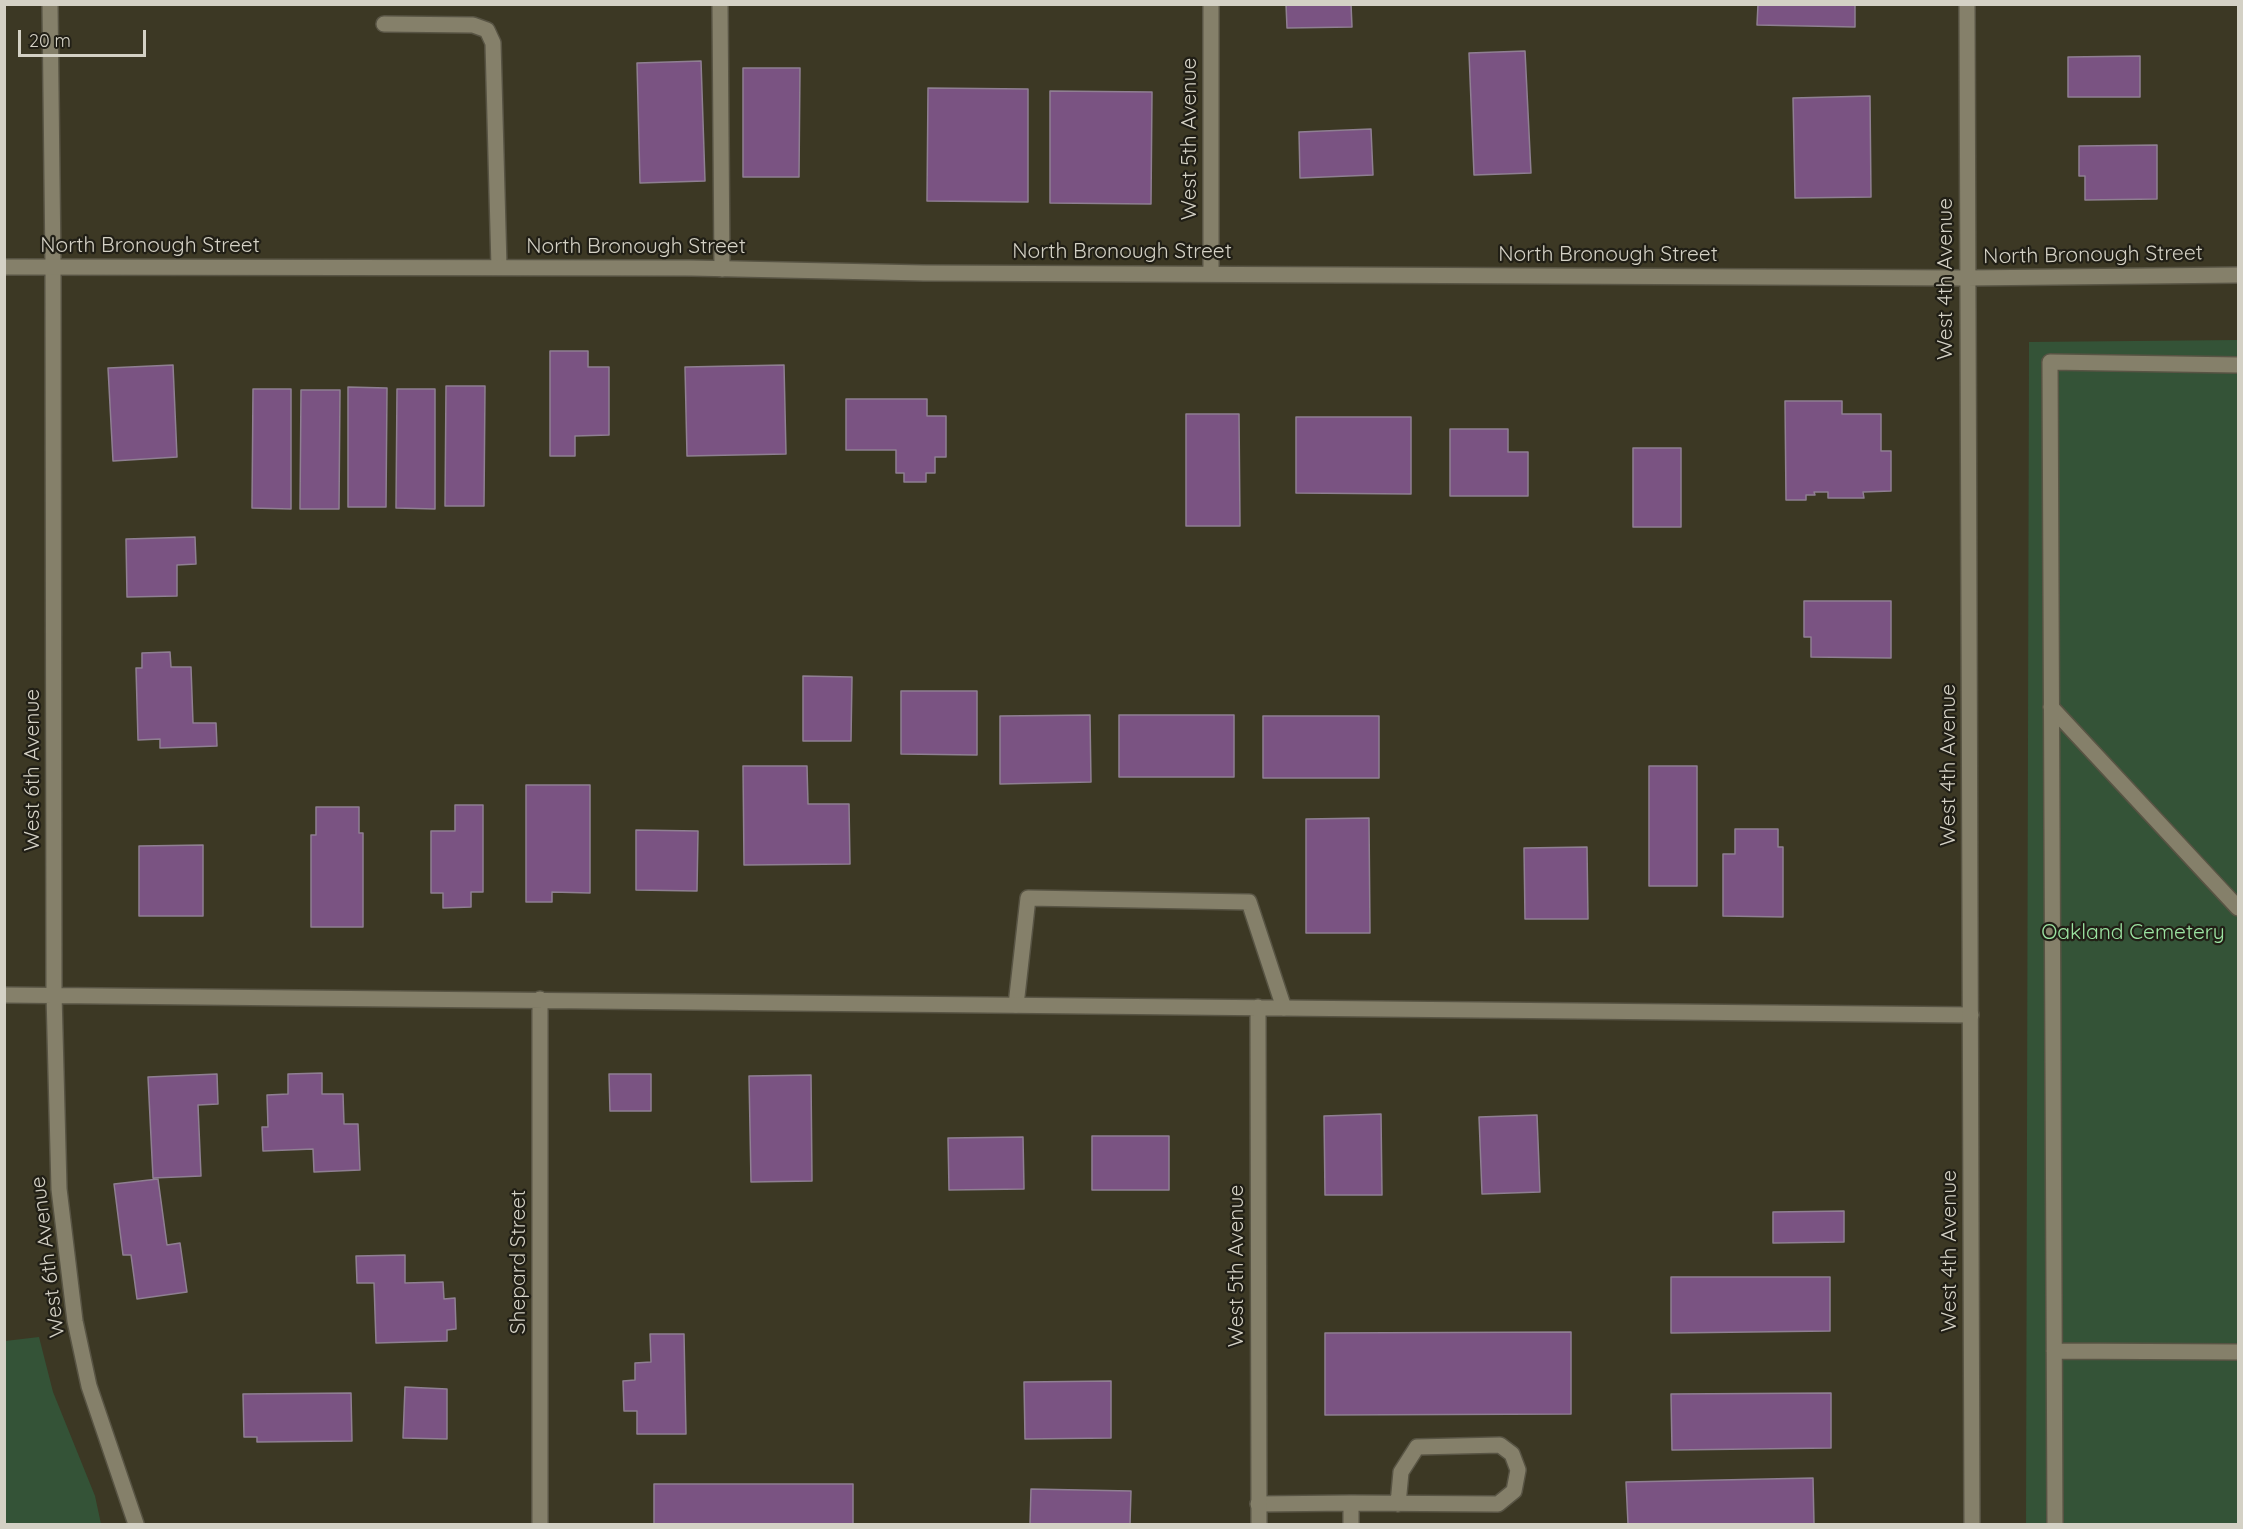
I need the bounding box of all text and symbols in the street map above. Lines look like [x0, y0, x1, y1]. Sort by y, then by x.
scale bar [21, 18, 148, 56]
text: 20 m [29, 29, 71, 52]
street label: West 5th Avenue [1177, 58, 1203, 220]
street label: West 4th Avenue [1933, 198, 1959, 360]
street label: North Bronough Street [40, 233, 260, 259]
street label: North Bronough Street [526, 234, 746, 260]
street label: North Bronough Street [1012, 239, 1232, 265]
street label: North Bronough Street [1983, 240, 2203, 270]
street label: North Bronough Street [1498, 242, 1718, 268]
street label: West 4th Avenue [1936, 684, 1962, 846]
street label: West 6th Avenue [20, 689, 46, 851]
park label: Oakland Cemetery [2041, 920, 2225, 946]
street label: West 4th Avenue [1937, 1170, 1963, 1332]
street label: West 6th Avenue [26, 1175, 70, 1339]
street label: West 5th Avenue [1224, 1185, 1250, 1347]
street label: Shepard Street [506, 1190, 532, 1334]

